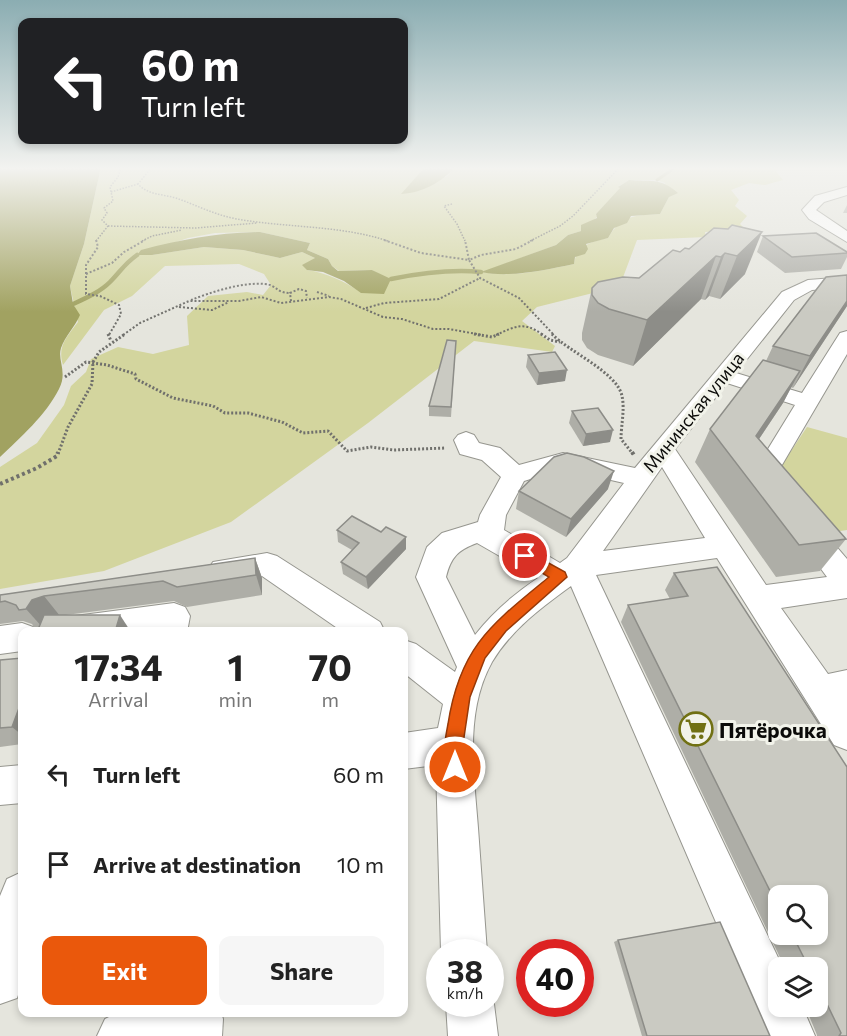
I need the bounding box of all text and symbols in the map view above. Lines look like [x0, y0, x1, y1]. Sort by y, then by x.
text: 60 m [141, 38, 240, 90]
icon: left [42, 42, 120, 120]
text: Turn left [141, 90, 245, 123]
street label: Мининская улица [638, 347, 748, 477]
pin [499, 530, 550, 581]
icon: arrive [508, 539, 541, 572]
text: 17:34 [74, 644, 163, 688]
text: 1 [227, 644, 244, 688]
text: 70 [309, 644, 352, 688]
text: Arrival [88, 687, 149, 711]
text: min [219, 687, 253, 711]
text: m [322, 687, 339, 711]
supermarket icon: Пятёрочка [678, 711, 714, 747]
place label: Пятёрочка [719, 717, 827, 742]
position arrow [423, 735, 487, 799]
icon: left [42, 758, 75, 791]
text: Turn left [93, 761, 180, 788]
text: 60 m [333, 761, 384, 788]
icon: arrive [42, 848, 75, 881]
text: Arrive at destination [93, 851, 301, 878]
text: 10 m [337, 851, 384, 878]
map controls [768, 885, 828, 1017]
button: search [768, 885, 828, 945]
button: Exit [42, 936, 207, 1005]
button: Share [219, 936, 384, 1005]
speed limit sign: 40 [516, 939, 594, 1017]
text: 38 [447, 952, 483, 989]
button: layers [768, 957, 828, 1017]
text: km/h [447, 984, 483, 1002]

